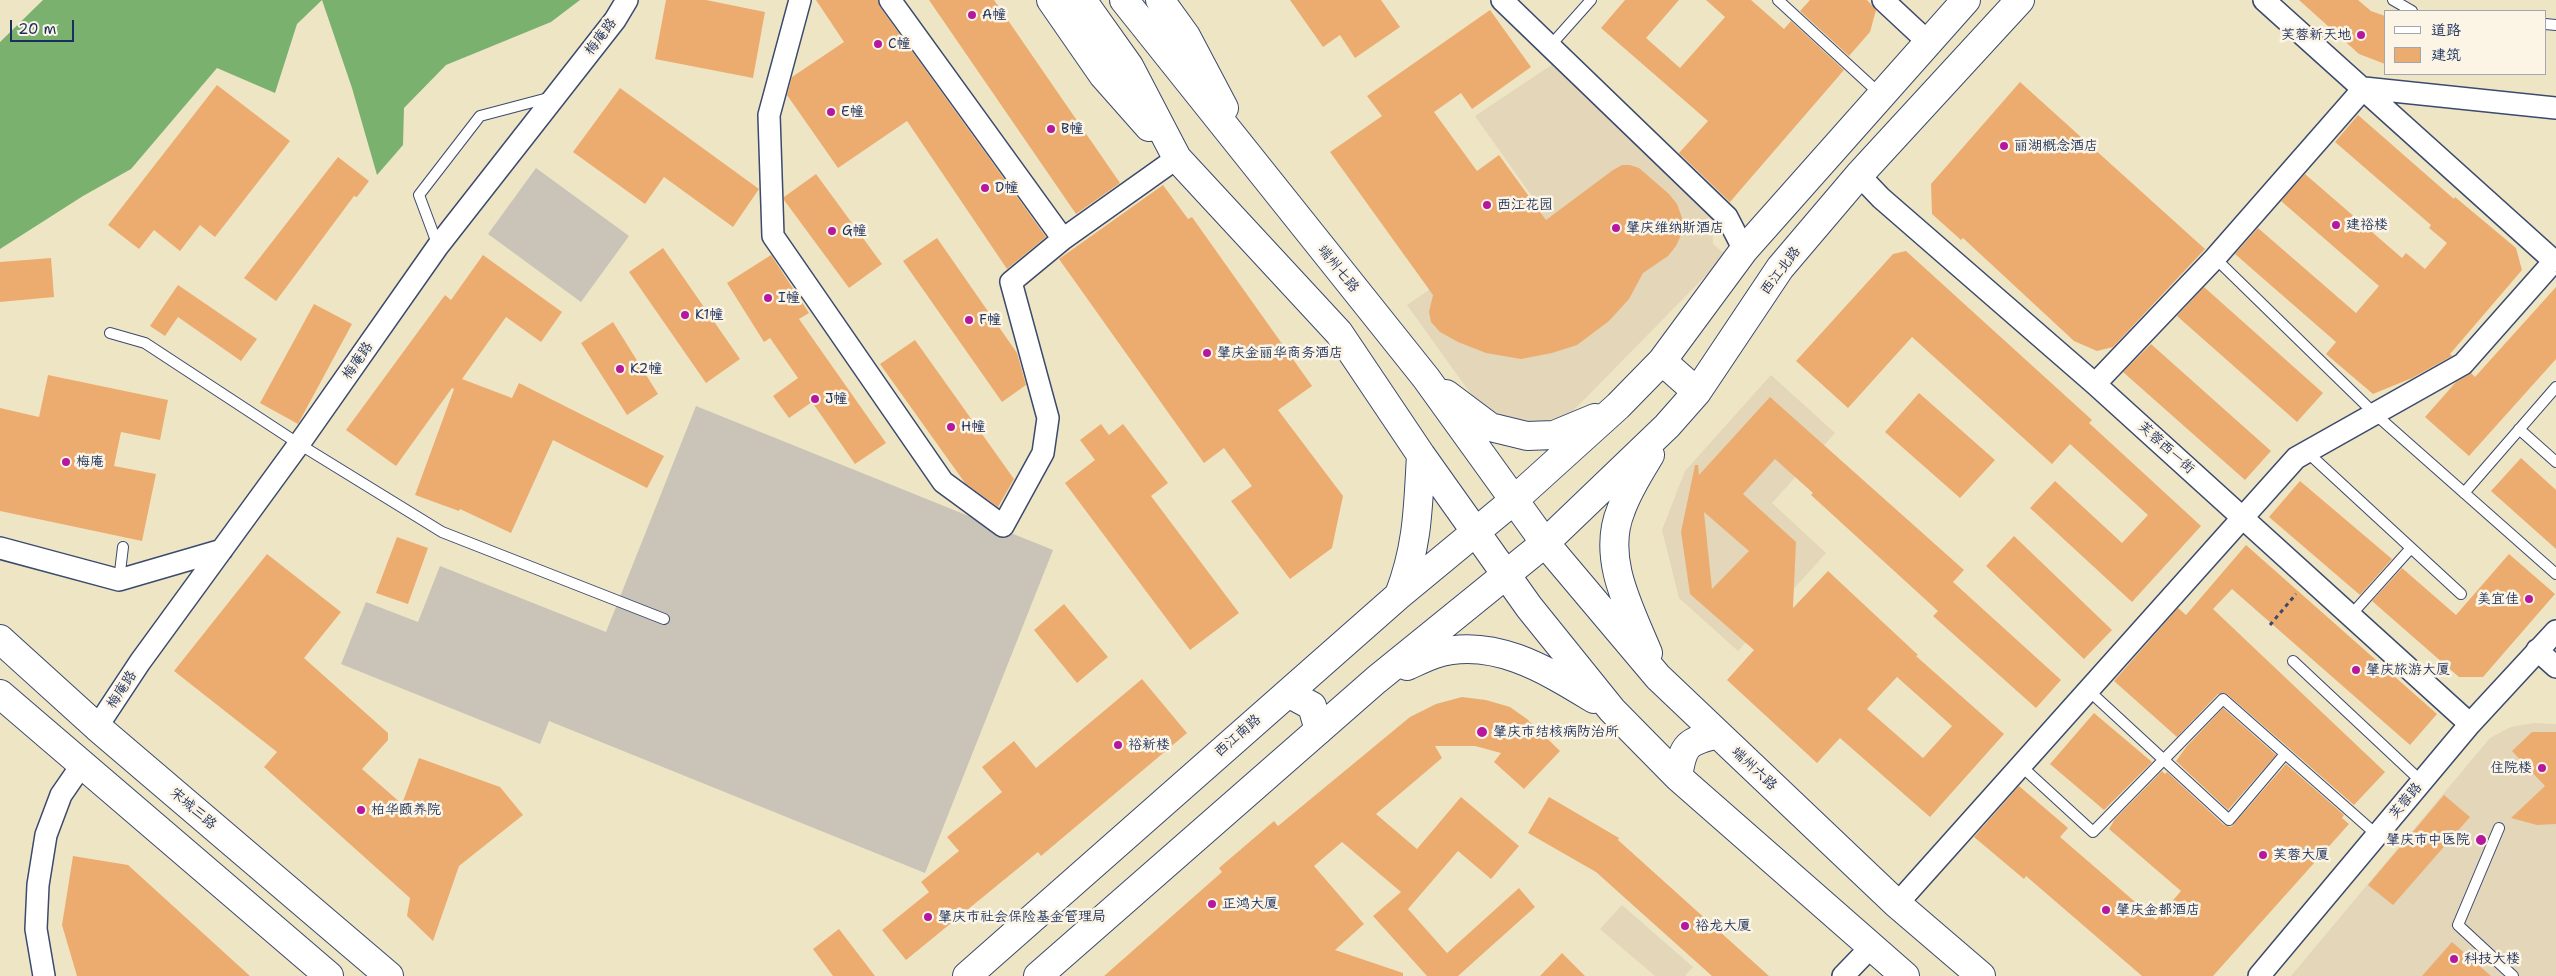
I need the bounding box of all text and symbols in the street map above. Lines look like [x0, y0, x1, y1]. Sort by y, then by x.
place label: A幢 [982, 7, 1006, 23]
marker: A幢 [966, 9, 978, 21]
scale bar [12, 10, 76, 42]
legend [2384, 10, 2546, 75]
street label: 梅庵路 [582, 15, 620, 59]
text: 20 m [18, 19, 57, 39]
text: 道路 [2431, 20, 2461, 40]
place label: 芙蓉新天地 [2281, 27, 2351, 43]
marker: 芙蓉新天地 [2355, 29, 2367, 41]
place label: C幢 [888, 36, 911, 52]
marker: C幢 [872, 38, 884, 50]
text: 建筑 [2431, 45, 2461, 65]
place label: E幢 [841, 104, 864, 120]
marker: E幢 [825, 106, 837, 118]
place label: B幢 [1061, 121, 1083, 137]
marker: B幢 [1045, 123, 1057, 135]
place label: 丽湖概念酒店 [2014, 138, 2098, 154]
marker: 丽湖概念酒店 [1998, 140, 2010, 152]
place label: D幢 [995, 180, 1018, 196]
marker: D幢 [979, 182, 991, 194]
place label: 西江花园 [1497, 197, 1553, 213]
marker: 西江花园 [1481, 199, 1493, 211]
place label: 建裕楼 [2346, 217, 2388, 233]
marker: 建裕楼 [2330, 219, 2342, 231]
place label: 肇庆维纳斯酒店 [1626, 220, 1724, 236]
marker: 肇庆维纳斯酒店 [1610, 222, 1622, 234]
place label: G幢 [842, 223, 867, 239]
marker: G幢 [826, 225, 838, 237]
street label: 端州七路 [1314, 242, 1362, 296]
street label: 西江北路 [1757, 244, 1805, 298]
place label: I幢 [778, 290, 800, 306]
marker: I幢 [762, 292, 774, 304]
place label: K1幢 [695, 307, 723, 323]
marker: K1幢 [679, 309, 691, 321]
place label: F幢 [979, 312, 1001, 328]
marker: F幢 [963, 314, 975, 326]
street label: 梅庵路 [339, 339, 377, 383]
place label: 肇庆金丽华商务酒店 [1217, 345, 1343, 361]
marker: 肇庆金丽华商务酒店 [1201, 347, 1213, 359]
place label: K2幢 [630, 361, 662, 377]
marker: K2幢 [614, 363, 626, 375]
place label: J幢 [825, 391, 847, 407]
marker: J幢 [809, 393, 821, 405]
street label: 芙蓉西一街 [2134, 418, 2198, 478]
place label: H幢 [961, 419, 985, 435]
marker: H幢 [945, 421, 957, 433]
place label: 梅庵 [76, 454, 104, 470]
marker: 梅庵 [60, 456, 72, 468]
place label: 美宜佳 [2477, 591, 2519, 607]
marker: 美宜佳 [2523, 593, 2535, 605]
place label: 肇庆旅游大厦 [2366, 662, 2450, 678]
marker: 肇庆旅游大厦 [2350, 664, 2362, 676]
street label: 梅庵路 [104, 668, 140, 712]
street label: 西江南路 [1211, 711, 1265, 761]
place label: 肇庆市结核病防治所 [1493, 724, 1619, 740]
marker: 肇庆市结核病防治所 [1475, 725, 1489, 739]
place label: 裕新楼 [1128, 737, 1170, 753]
marker: 裕新楼 [1112, 739, 1124, 751]
street label: 端州六路 [1728, 744, 1780, 794]
place label: 住院楼 [2490, 760, 2532, 776]
marker: 住院楼 [2536, 762, 2548, 774]
street label: 芙蓉路 [2386, 780, 2426, 822]
street label: 宋城三路 [166, 785, 220, 833]
place label: 柏华颐养院 [371, 802, 441, 818]
marker: 柏华颐养院 [355, 804, 367, 816]
place label: 肇庆市中医院 [2386, 832, 2470, 848]
marker: 肇庆市中医院 [2474, 833, 2488, 847]
place label: 芙蓉大厦 [2273, 847, 2329, 863]
marker: 芙蓉大厦 [2257, 849, 2269, 861]
place label: 正鸿大厦 [1222, 896, 1278, 912]
marker: 正鸿大厦 [1206, 898, 1218, 910]
place label: 肇庆金都酒店 [2116, 902, 2200, 918]
marker: 肇庆金都酒店 [2100, 904, 2112, 916]
place label: 肇庆市社会保险基金管理局 [938, 909, 1106, 925]
marker: 肇庆市社会保险基金管理局 [922, 911, 934, 923]
place label: 裕龙大厦 [1695, 918, 1751, 934]
marker: 裕龙大厦 [1679, 920, 1691, 932]
place label: 科技大楼 [2464, 951, 2520, 967]
marker: 科技大楼 [2448, 953, 2460, 965]

